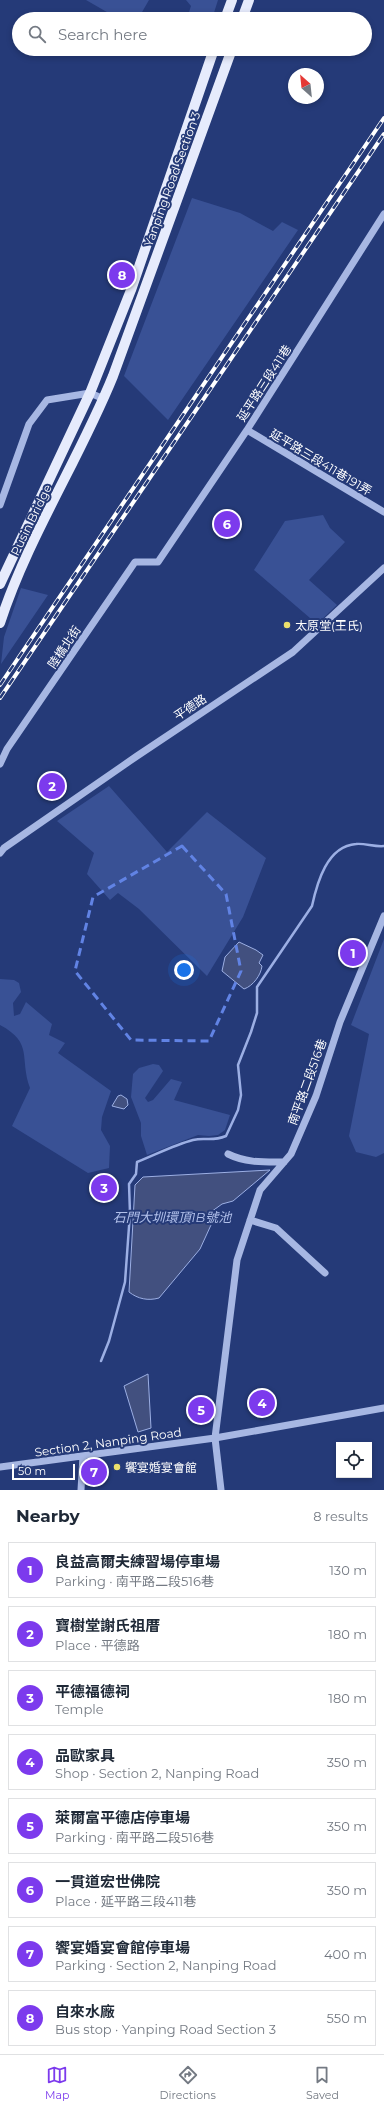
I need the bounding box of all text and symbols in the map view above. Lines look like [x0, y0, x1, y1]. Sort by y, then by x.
search box [12, 12, 372, 56]
icon: search [26, 23, 48, 45]
text: Search here [58, 25, 147, 44]
north arrow [288, 68, 324, 104]
street label: Yanping Road Section 3 [141, 109, 203, 249]
pin: 8 [109, 260, 135, 290]
street label: 延平路三段411巷 [234, 342, 294, 424]
street label: 延平路三段411巷191弄 [267, 426, 375, 498]
street label: Pusin Bridge [7, 482, 55, 558]
pin: 6 [214, 509, 240, 539]
place label: 太原堂(王氏) [295, 618, 363, 633]
marker: 太原堂(王氏) [282, 620, 292, 630]
street label: 陸橋北街 [44, 623, 84, 671]
street label: 平德路 [171, 691, 209, 723]
pin: 2 [39, 771, 65, 801]
pin: 1 [340, 938, 366, 968]
your location [174, 960, 194, 980]
street label: 南平路二段516巷 [284, 1037, 330, 1127]
pin: 3 [91, 1173, 117, 1203]
water label: 石門大圳環頂1B號池 [113, 1209, 233, 1225]
pin: 4 [249, 1388, 275, 1418]
pin: 5 [188, 1395, 214, 1425]
street label: Section 2, Nanping Road [34, 1424, 182, 1460]
map controls [336, 1442, 372, 1478]
button: locate [336, 1442, 372, 1478]
pin: 7 [81, 1457, 107, 1487]
place label: 饗宴婚宴會館 [125, 1460, 197, 1475]
scale bar [12, 1462, 75, 1481]
marker: 饗宴婚宴會館 [112, 1462, 122, 1472]
text: 50 m [18, 1464, 46, 1478]
text: Nearby [16, 1506, 80, 1526]
text: 8 results [313, 1508, 368, 1524]
text: 良益高爾夫練習場停車場 [55, 1552, 220, 1571]
text: 1 [27, 1562, 33, 1578]
text: 130 m [329, 1562, 367, 1578]
text: Parking · 南平路二段516巷 [55, 1573, 214, 1589]
text: 寶樹堂謝氏祖厝 [55, 1616, 160, 1635]
text: 2 [26, 1626, 34, 1642]
text: 180 m [328, 1626, 367, 1642]
text: Place · 平德路 [55, 1637, 140, 1653]
text: 平德福德祠 [55, 1682, 130, 1701]
text: 3 [26, 1690, 34, 1706]
text: 180 m [328, 1690, 367, 1706]
text: Temple [55, 1701, 104, 1717]
text: 品歐家具 [55, 1746, 115, 1765]
text: 4 [26, 1754, 34, 1770]
text: 350 m [327, 1754, 367, 1770]
text: Shop · Section 2, Nanping Road [55, 1765, 259, 1781]
text: 萊爾富平德店停車場 [55, 1808, 190, 1827]
text: 5 [26, 1818, 34, 1834]
text: 350 m [327, 1818, 367, 1834]
text: Parking · 南平路二段516巷 [55, 1829, 214, 1845]
text: 一貫道宏世佛院 [55, 1872, 160, 1891]
text: 6 [26, 1882, 34, 1898]
text: 350 m [327, 1882, 367, 1898]
text: Place · 延平路三段411巷 [55, 1893, 196, 1909]
text: 饗宴婚宴會館停車場 [55, 1938, 190, 1957]
text: 7 [26, 1946, 34, 1962]
text: 400 m [324, 1946, 367, 1962]
text: Parking · Section 2, Nanping Road [55, 1957, 276, 1973]
text: 自來水廠 [55, 2002, 115, 2021]
text: 8 [26, 2010, 34, 2026]
text: 550 m [327, 2010, 367, 2026]
text: Bus stop · Yanping Road Section 3 [55, 2021, 276, 2037]
tab: Map [45, 2064, 69, 2102]
tab: Directions [160, 2064, 216, 2102]
tab: Saved [306, 2064, 339, 2102]

